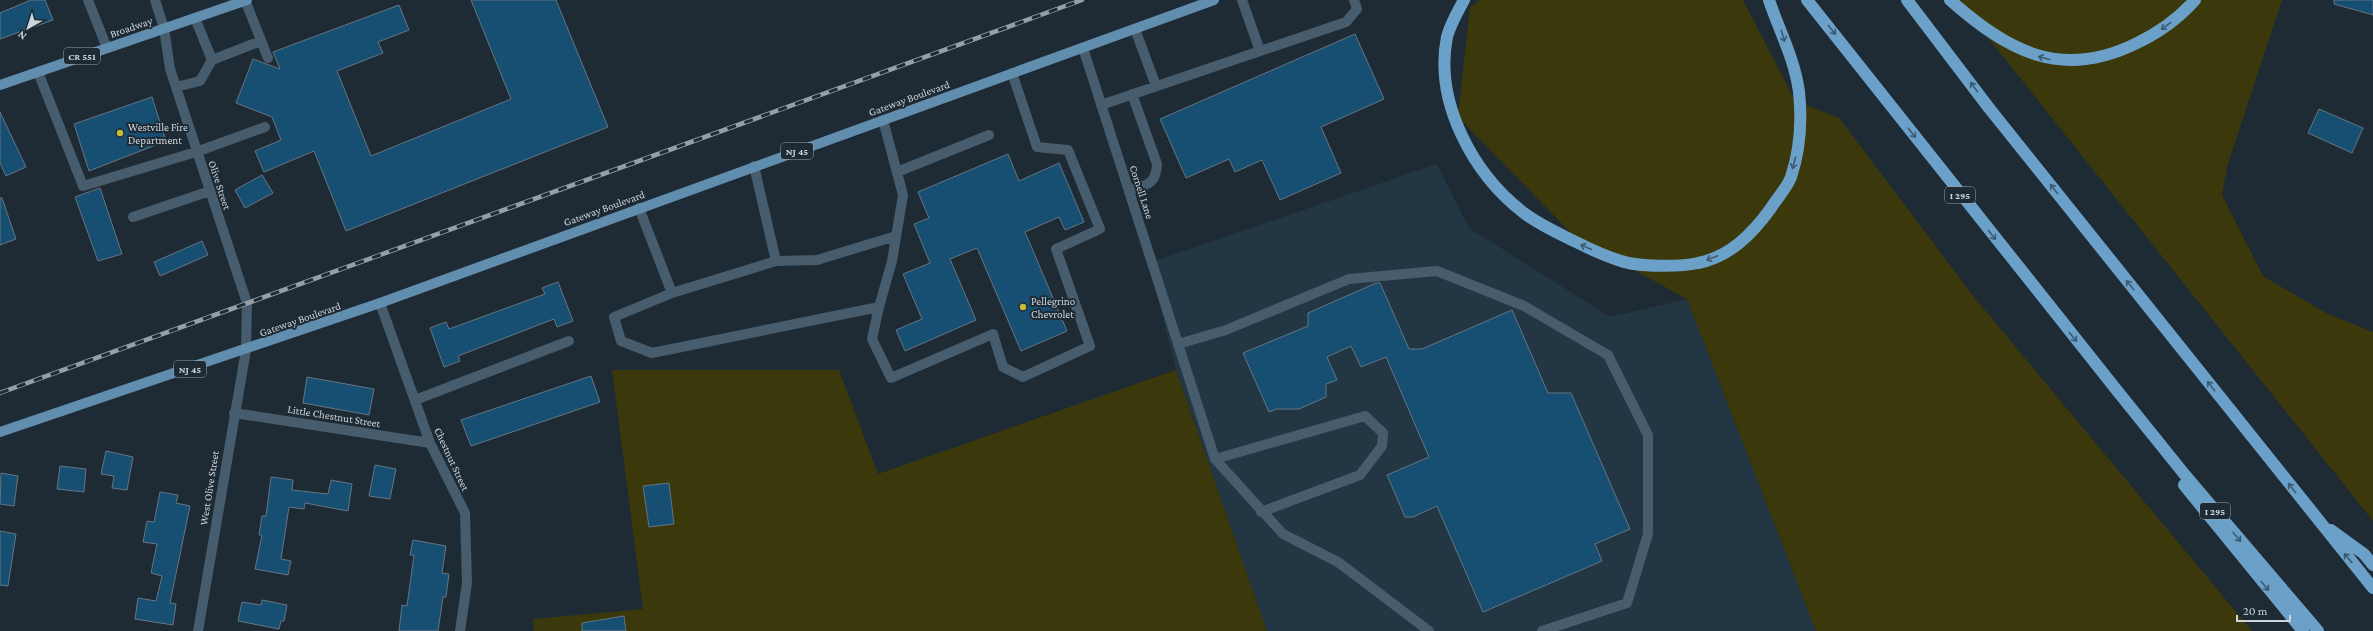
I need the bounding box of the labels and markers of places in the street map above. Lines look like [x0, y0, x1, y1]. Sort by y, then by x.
place label: Westville Fire Department [128, 121, 188, 147]
marker: Westville Fire Department [115, 128, 125, 138]
place label: Pellegrino Chevrolet [1031, 295, 1076, 320]
marker: Pellegrino Chevrolet [1018, 302, 1028, 312]

